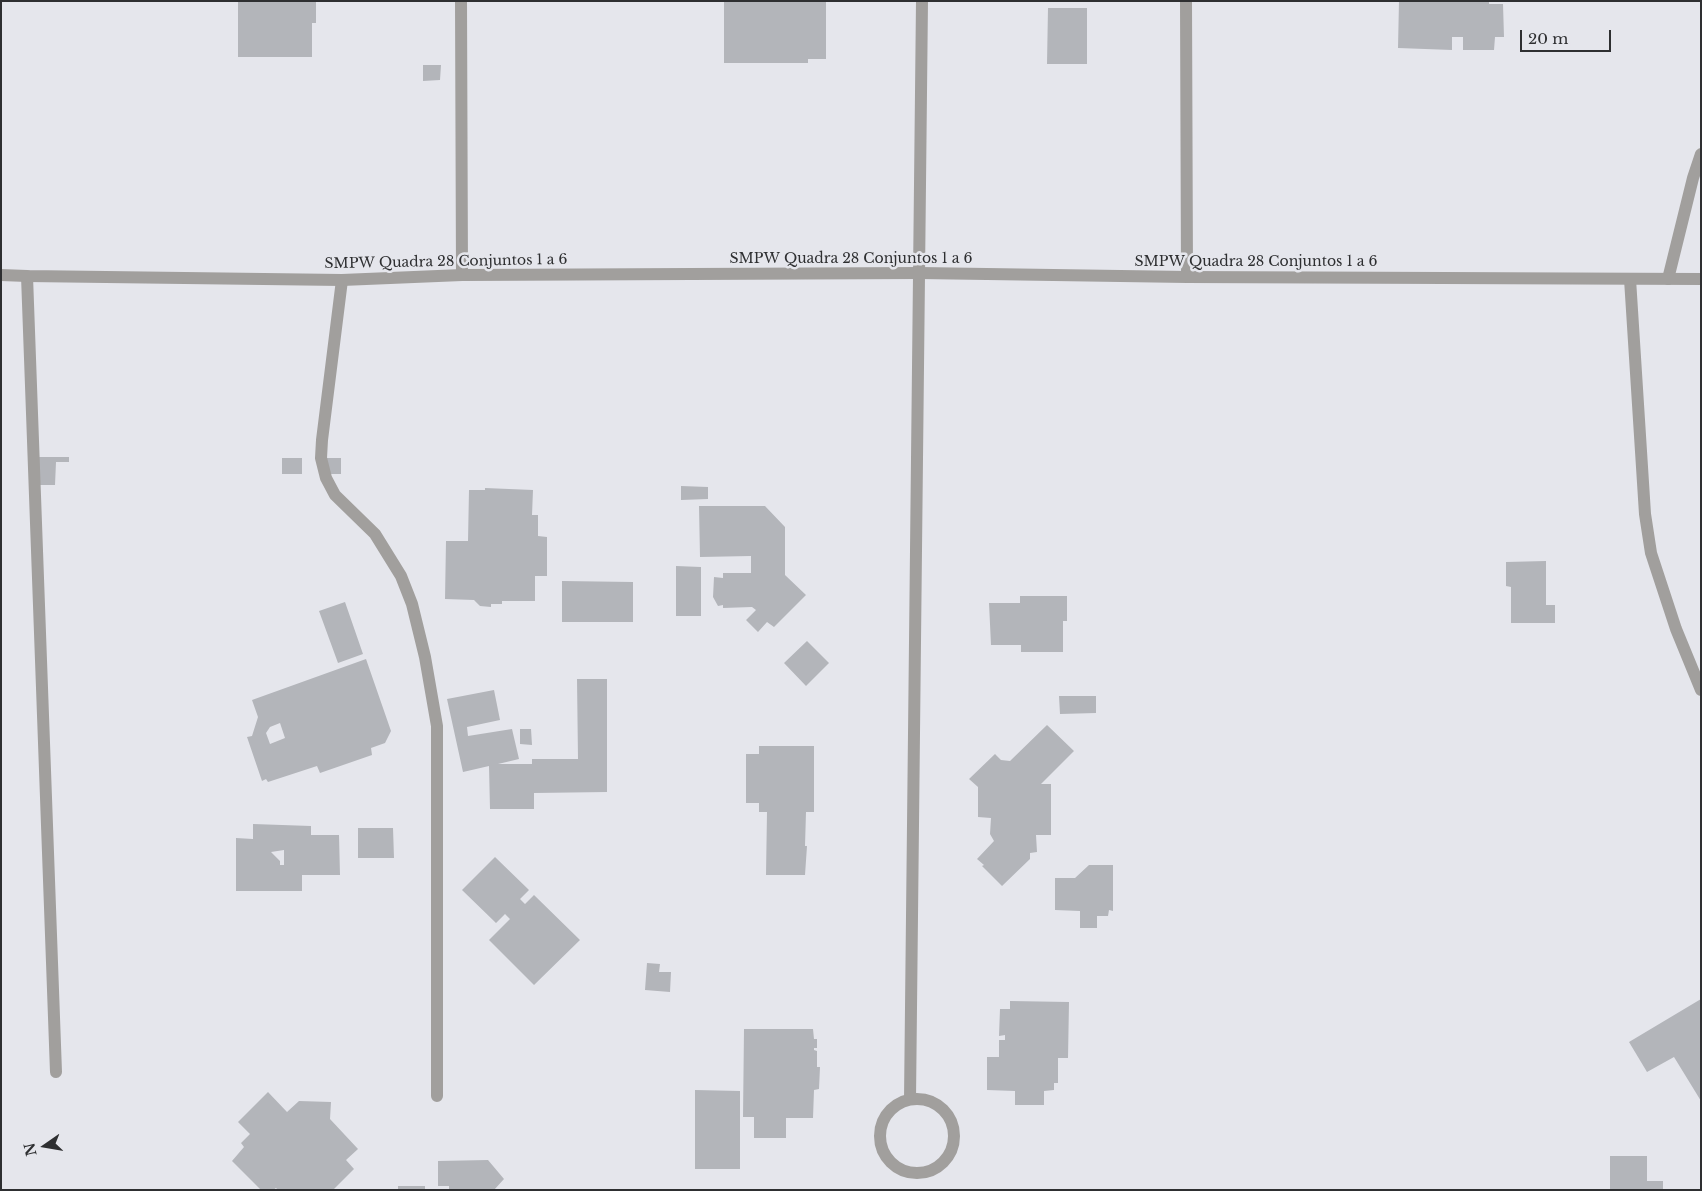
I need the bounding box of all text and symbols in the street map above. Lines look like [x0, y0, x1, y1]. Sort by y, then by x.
scale bar [1522, 20, 1613, 52]
text: 20 m [1528, 29, 1568, 48]
street label: SMPW Quadra 28 Conjuntos 1 a 6 [324, 251, 568, 273]
street label: SMPW Quadra 28 Conjuntos 1 a 6 [730, 251, 972, 267]
street label: SMPW Quadra 28 Conjuntos 1 a 6 [1135, 254, 1377, 270]
north arrow [20, 1121, 70, 1171]
text: N [20, 1141, 41, 1158]

